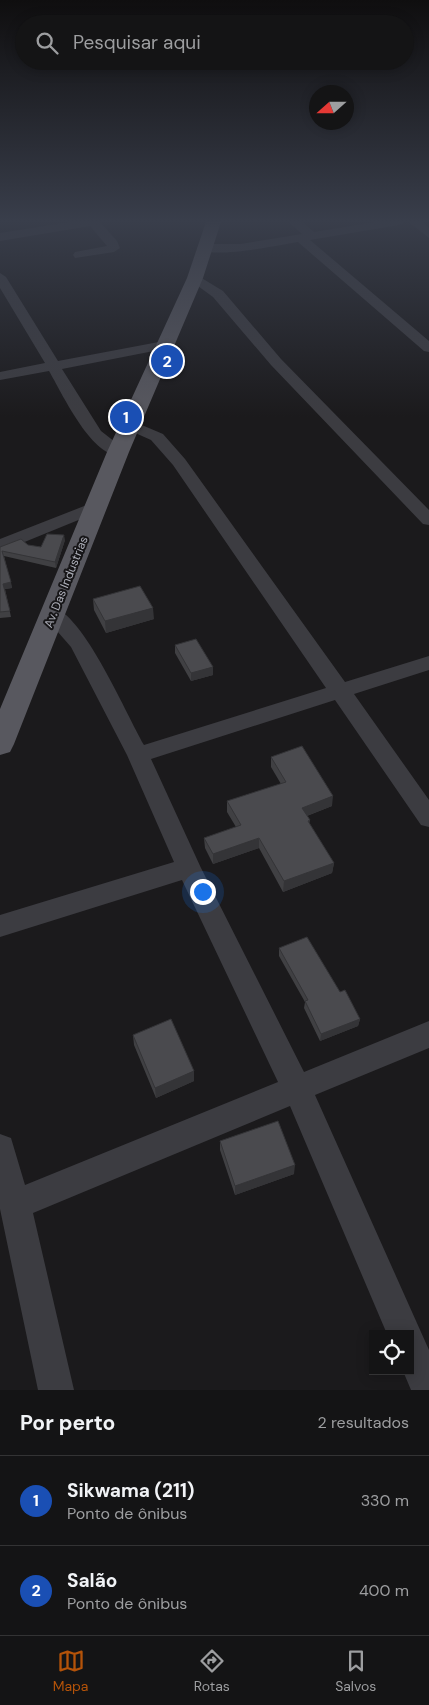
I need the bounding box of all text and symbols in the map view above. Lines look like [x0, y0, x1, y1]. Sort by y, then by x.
search box [15, 15, 414, 70]
icon: search [33, 29, 61, 57]
text: Pesquisar aqui [73, 30, 201, 55]
north arrow [309, 85, 354, 130]
pin: 2 [151, 342, 183, 380]
pin: 1 [110, 398, 142, 436]
street label: Av. Das Industrias [40, 534, 92, 630]
your location [190, 879, 216, 905]
map controls [369, 1330, 414, 1375]
button: locate [369, 1330, 414, 1375]
text: Por perto [20, 1409, 115, 1437]
text: 2 resultados [318, 1412, 409, 1433]
text: Sikwama (211) [67, 1478, 195, 1503]
text: 1 [33, 1490, 39, 1511]
text: 330 m [361, 1490, 409, 1511]
text: Ponto de ônibus [67, 1503, 187, 1524]
text: Salão [67, 1568, 117, 1593]
text: 2 [31, 1580, 41, 1601]
text: 400 m [359, 1580, 409, 1601]
text: Ponto de ônibus [67, 1593, 187, 1614]
tab: Mapa [53, 1647, 88, 1695]
tab: Rotas [194, 1647, 230, 1695]
tab: Salvos [335, 1647, 376, 1695]

